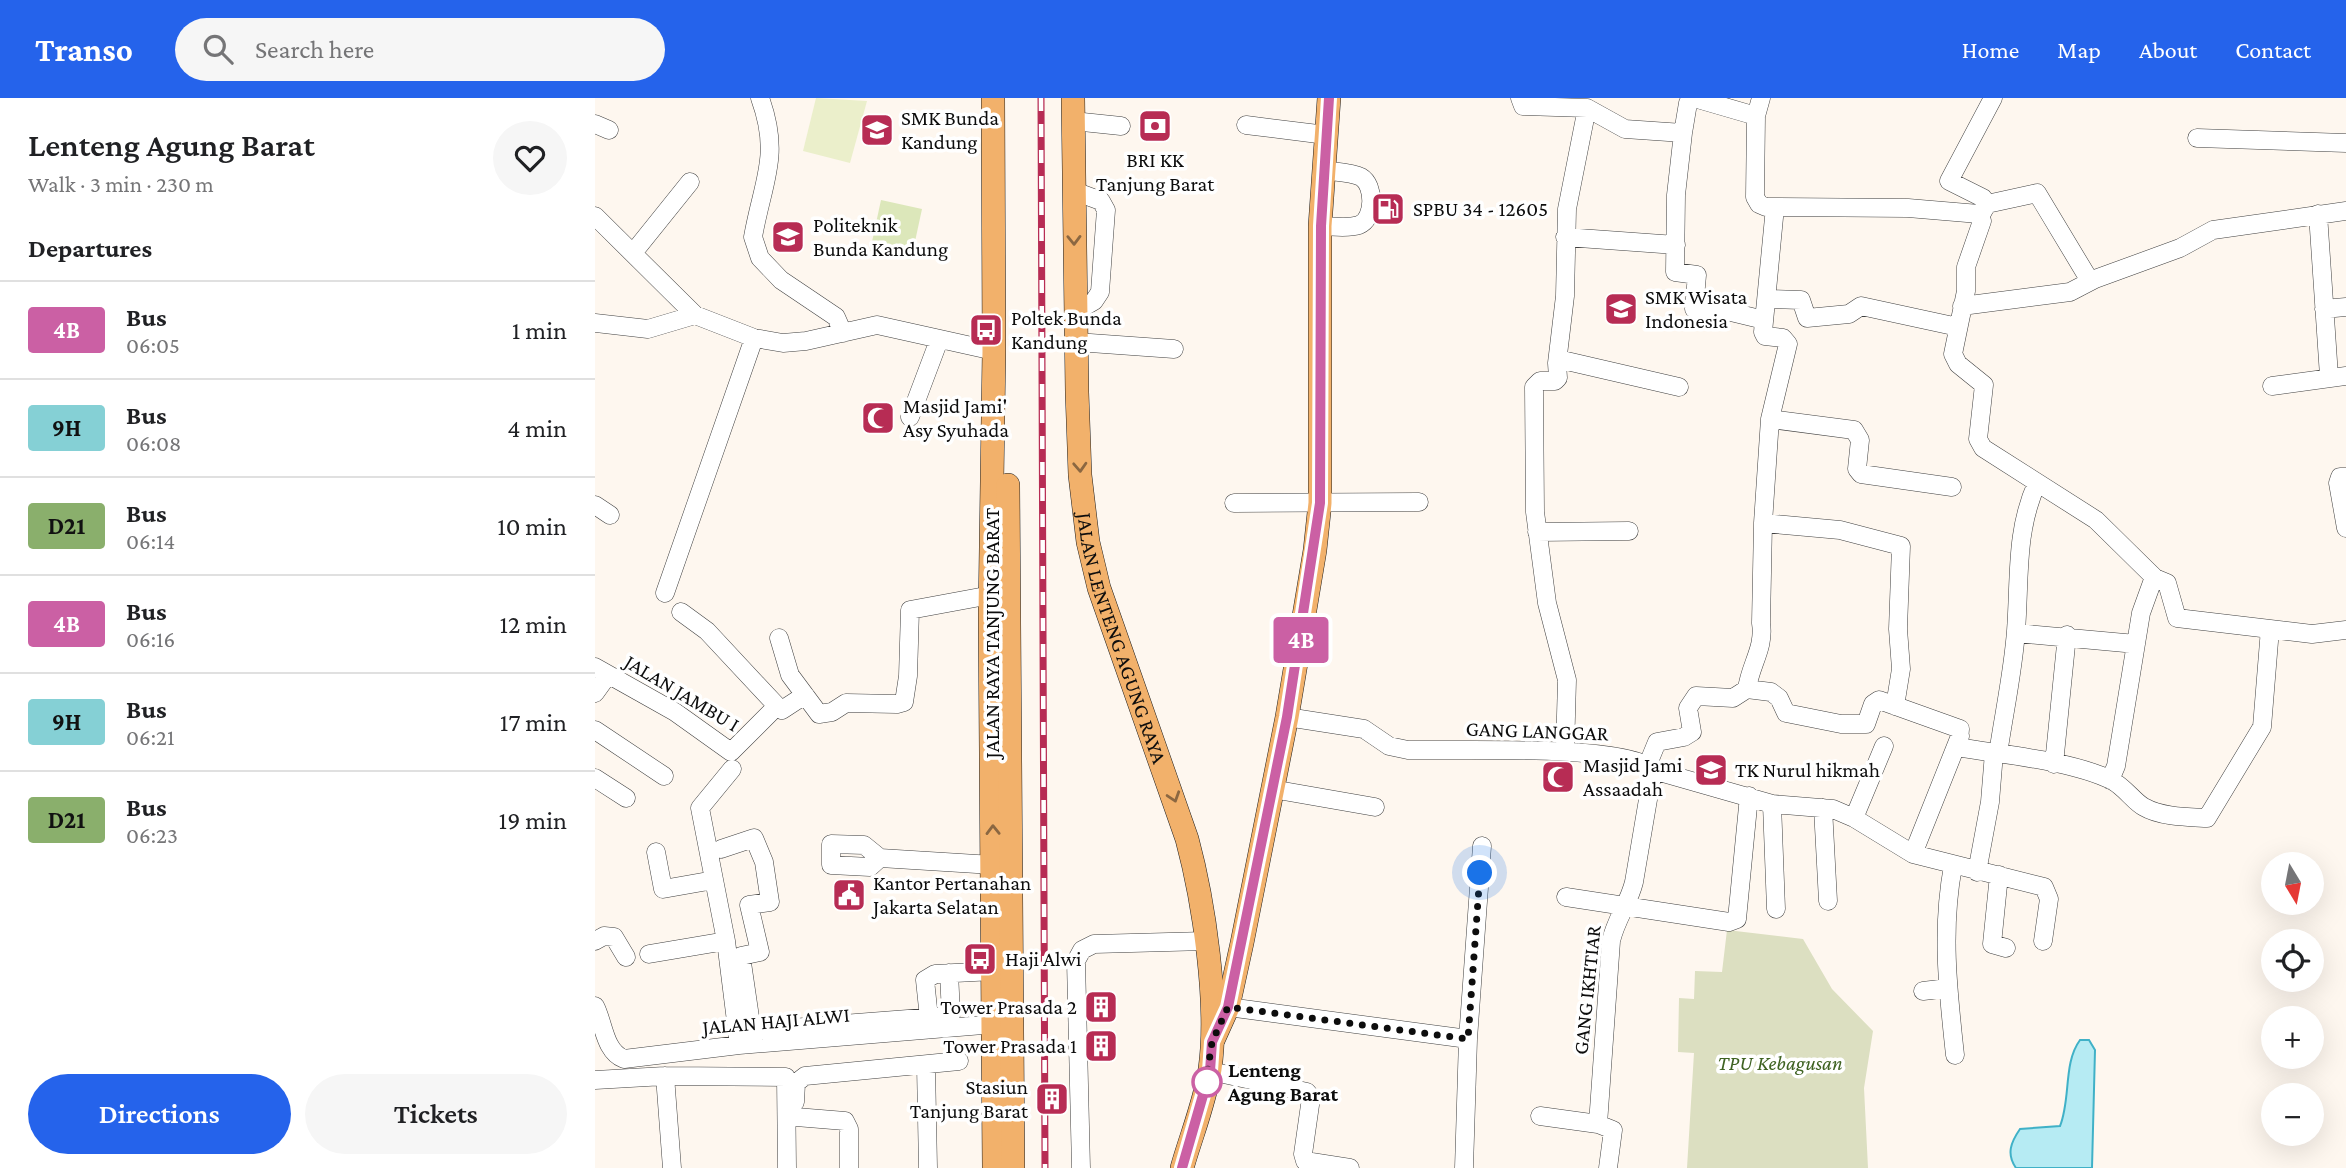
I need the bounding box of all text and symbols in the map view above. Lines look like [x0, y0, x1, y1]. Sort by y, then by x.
search box [175, 18, 665, 81]
icon: search [199, 30, 237, 68]
text: Transo [35, 31, 133, 68]
text: Search here [255, 35, 374, 64]
text: Home [1962, 36, 2019, 63]
text: Map [2057, 36, 2101, 63]
text: About [2139, 36, 2197, 63]
text: Contact [2235, 36, 2311, 63]
place label: SMK Bunda Kandung [901, 106, 999, 154]
bank icon: BRI KK Tanjung Barat [1136, 107, 1174, 145]
school or university icon: SMK Bunda Kandung [858, 111, 896, 149]
button: heart [493, 121, 567, 195]
text: Lenteng Agung Barat [28, 126, 315, 163]
place label: BRI KK Tanjung Barat [1096, 148, 1215, 196]
text: Walk · 3 min · 230 m [28, 171, 214, 197]
fuel station icon: SPBU 34 - 12605 [1369, 190, 1407, 228]
place label: SPBU 34 - 12605 [1413, 197, 1548, 221]
place label: Politeknik Bunda Kandung [813, 213, 948, 261]
school or university icon: Politeknik Bunda Kandung [769, 218, 807, 256]
text: Departures [28, 234, 152, 263]
one-way arrow [1067, 234, 1082, 245]
place label: SMK Wisata Indonesia [1645, 285, 1748, 333]
school or university icon: SMK Wisata Indonesia [1602, 290, 1640, 328]
text: Bus [126, 303, 167, 332]
place label: Poltek Bunda Kandung [1011, 306, 1122, 354]
bus stop icon: Poltek Bunda Kandung [967, 311, 1005, 349]
text: 4B [53, 316, 80, 343]
text: 1 min [512, 316, 567, 345]
text: 06:05 [126, 332, 180, 358]
place label: Masjid Jami' Asy Syuhada [903, 394, 1009, 442]
mosque icon: Masjid Jami' Asy Syuhada [859, 399, 897, 437]
text: Bus [126, 401, 167, 430]
text: 9H [52, 414, 81, 441]
text: 4 min [507, 414, 567, 443]
text: 06:08 [126, 430, 181, 456]
one-way arrow [1072, 462, 1087, 473]
text: Bus [126, 499, 167, 528]
street label: JALAN RAYA TANJUNG BARAT [980, 507, 1004, 760]
street label: JALAN LENTENG AGUNG RAYA [1072, 509, 1172, 767]
text: D21 [48, 512, 85, 539]
text: 10 min [497, 512, 567, 541]
text: 06:14 [126, 528, 175, 554]
text: Bus [126, 597, 167, 626]
text: 4B [53, 610, 80, 637]
text: 12 min [499, 610, 567, 639]
line badge: 4B [1269, 617, 1333, 663]
text: 06:16 [126, 626, 175, 652]
text: 4B [1287, 626, 1315, 653]
street label: JALAN JAMBU I [619, 648, 744, 737]
text: Bus [126, 695, 167, 724]
text: 9H [52, 708, 81, 735]
text: 17 min [500, 708, 567, 737]
street label: GANG LANGGAR [1465, 717, 1609, 745]
text: 06:21 [126, 724, 175, 750]
school or university icon: TK Nurul hikmah [1692, 751, 1730, 789]
place label: Masjid Jami Assaadah [1583, 753, 1683, 801]
mosque icon: Masjid Jami Assaadah [1539, 758, 1577, 796]
place label: TK Nurul hikmah [1735, 758, 1880, 782]
one-way arrow [1165, 791, 1180, 803]
text: Bus [126, 793, 167, 822]
text: D21 [48, 806, 85, 833]
text: 19 min [499, 806, 567, 835]
text: 06:23 [126, 822, 178, 848]
one-way arrow [985, 825, 1001, 835]
north arrow [2261, 852, 2324, 915]
map controls [2261, 852, 2324, 1146]
your location [1462, 855, 1497, 890]
place label: Kantor Pertanahan Jakarta Selatan [871, 871, 1031, 919]
public building icon: Kantor Pertanahan Jakarta Selatan [830, 876, 868, 914]
street label: GANG IKHTIAR [1568, 924, 1606, 1056]
button: locate [2261, 929, 2324, 992]
bus stop icon: Haji Alwi [961, 940, 999, 978]
place label: Haji Alwi [1005, 947, 1082, 971]
building icon: Tower Prasada 2 [1082, 988, 1120, 1026]
place label: Tower Prasada 2 [940, 995, 1077, 1019]
street label: JALAN HAJI ALWI [699, 1003, 851, 1040]
button: + [2261, 1006, 2324, 1069]
building icon: Tower Prasada 1 [1082, 1027, 1120, 1065]
place label: Tower Prasada 1 [943, 1034, 1077, 1058]
park label: TPU Kebagusan [1717, 1051, 1843, 1075]
place label: Lenteng Agung Barat [1227, 1058, 1338, 1106]
marker: Lenteng Agung Barat [1192, 1067, 1222, 1097]
button: Directions [28, 1074, 291, 1154]
button: Tickets [305, 1074, 567, 1154]
place label: Stasiun Tanjung Barat [910, 1075, 1029, 1123]
building icon: Stasiun Tanjung Barat [1033, 1080, 1071, 1118]
button: − [2261, 1083, 2324, 1146]

